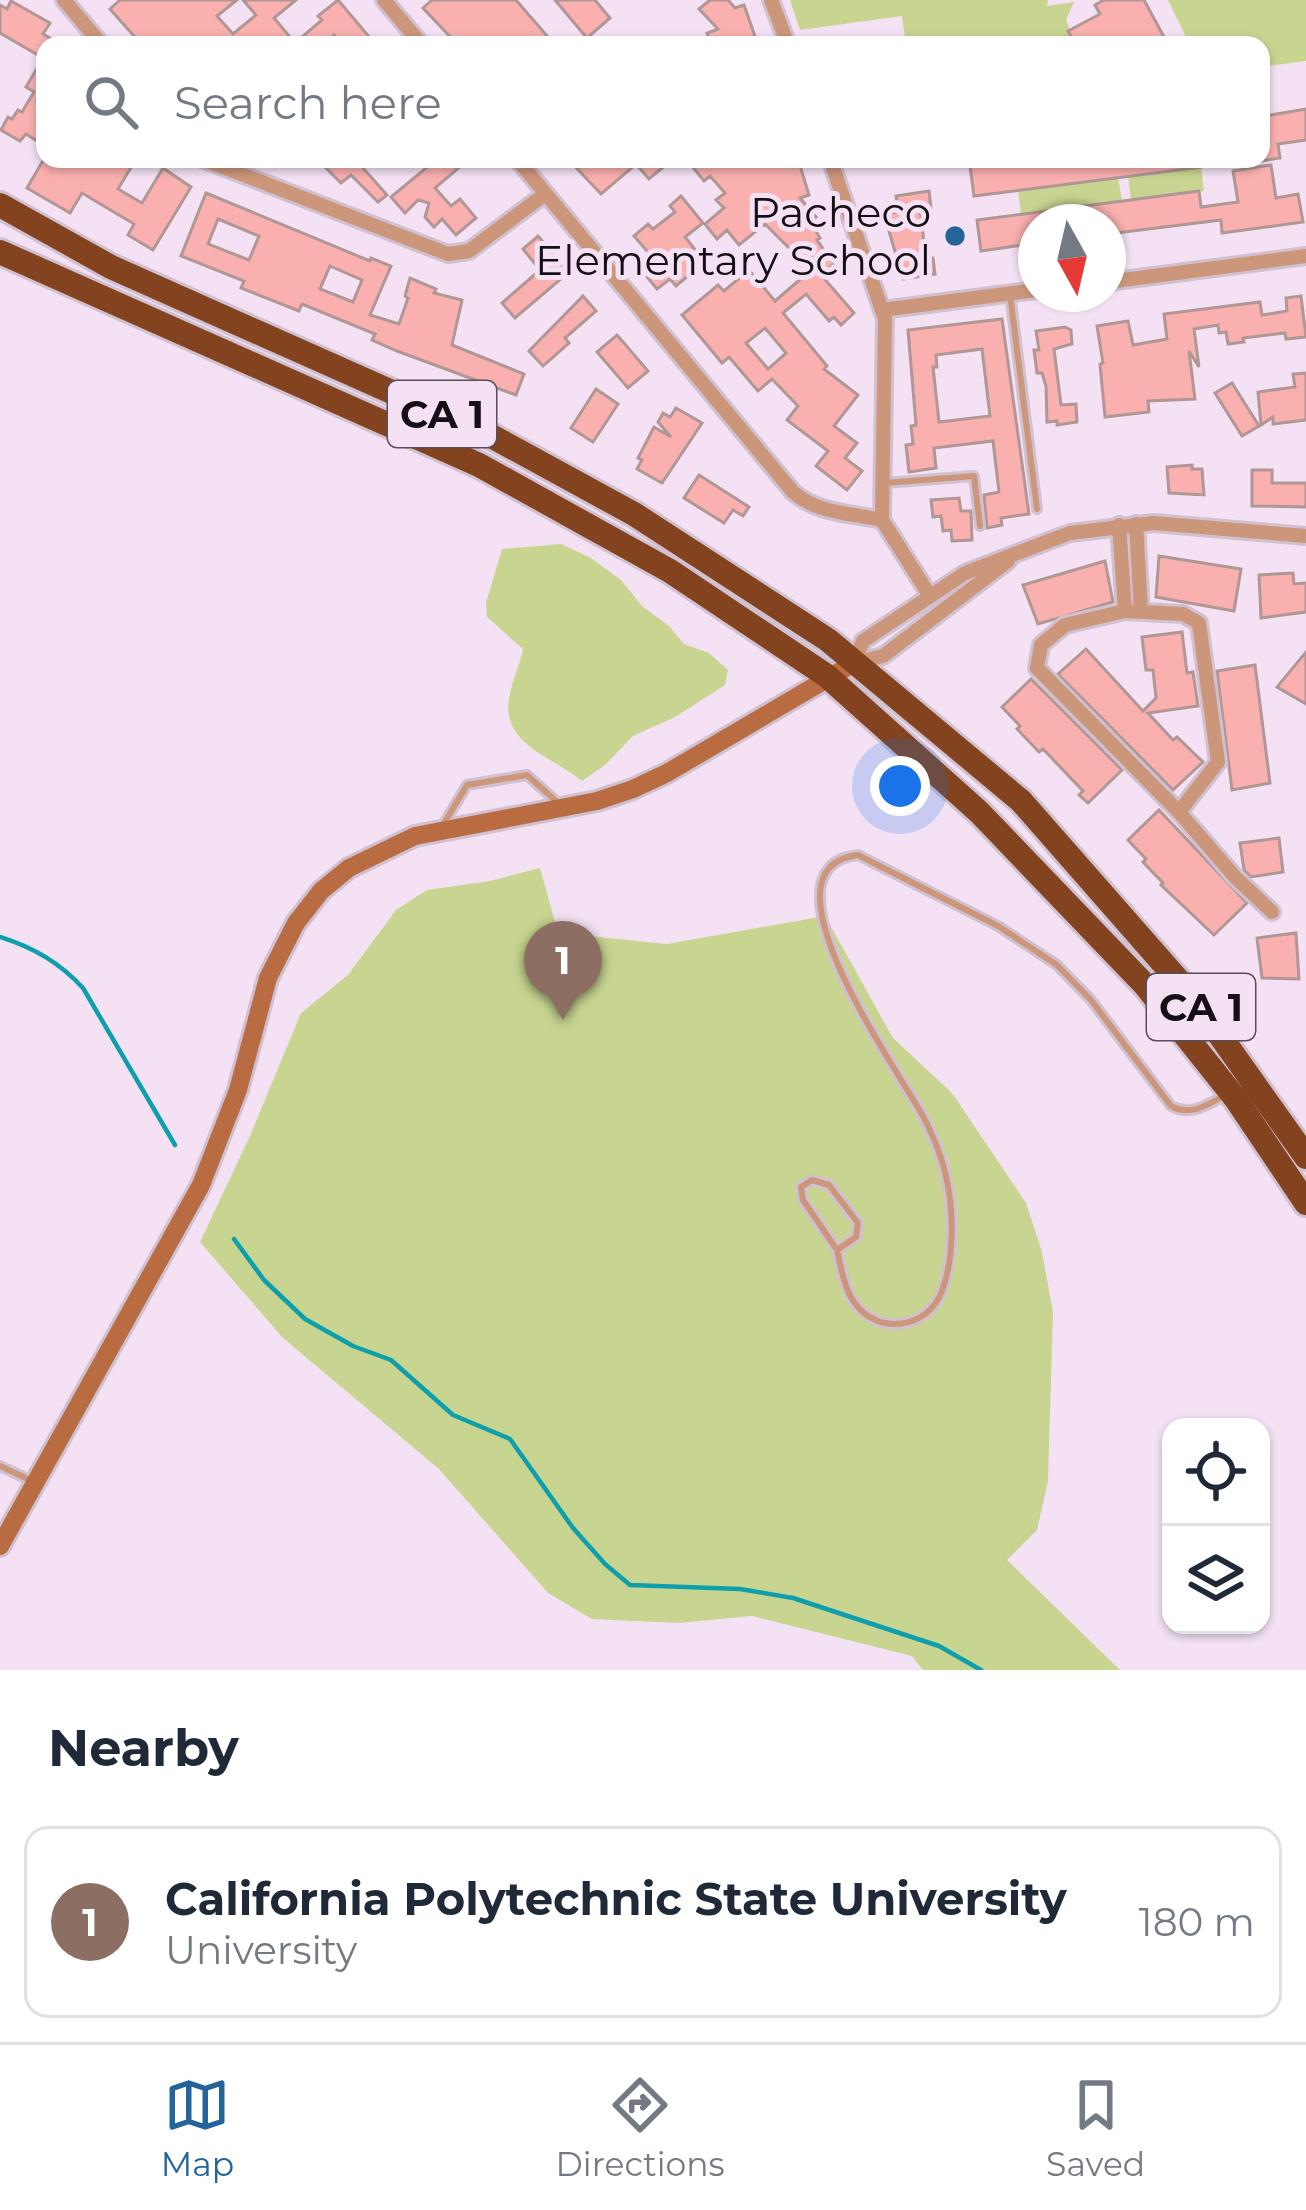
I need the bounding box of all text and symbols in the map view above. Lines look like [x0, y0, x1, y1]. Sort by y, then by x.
search box [36, 36, 1270, 168]
icon: search [78, 69, 144, 135]
text: Search here [174, 75, 442, 130]
place label: Pacheco Elementary School [535, 186, 931, 286]
north arrow [1018, 204, 1126, 312]
marker: Pacheco Elementary School [942, 223, 968, 249]
road number: CA 1 [388, 381, 496, 447]
your location [870, 756, 930, 816]
pin: 1 [524, 921, 602, 1020]
road number: CA 1 [1147, 974, 1255, 1040]
map controls [1162, 1418, 1270, 1634]
button: locate [1162, 1418, 1270, 1526]
button: layers [1162, 1526, 1270, 1634]
text: Nearby [48, 1717, 239, 1779]
text: California Polytechnic State University [165, 1871, 1067, 1926]
text: 1 [82, 1898, 98, 1946]
text: 180 m [1139, 1898, 1255, 1946]
text: University [165, 1926, 357, 1974]
tab: Map [161, 2072, 234, 2184]
tab: Directions [556, 2072, 725, 2184]
tab: Saved [1046, 2072, 1145, 2184]

